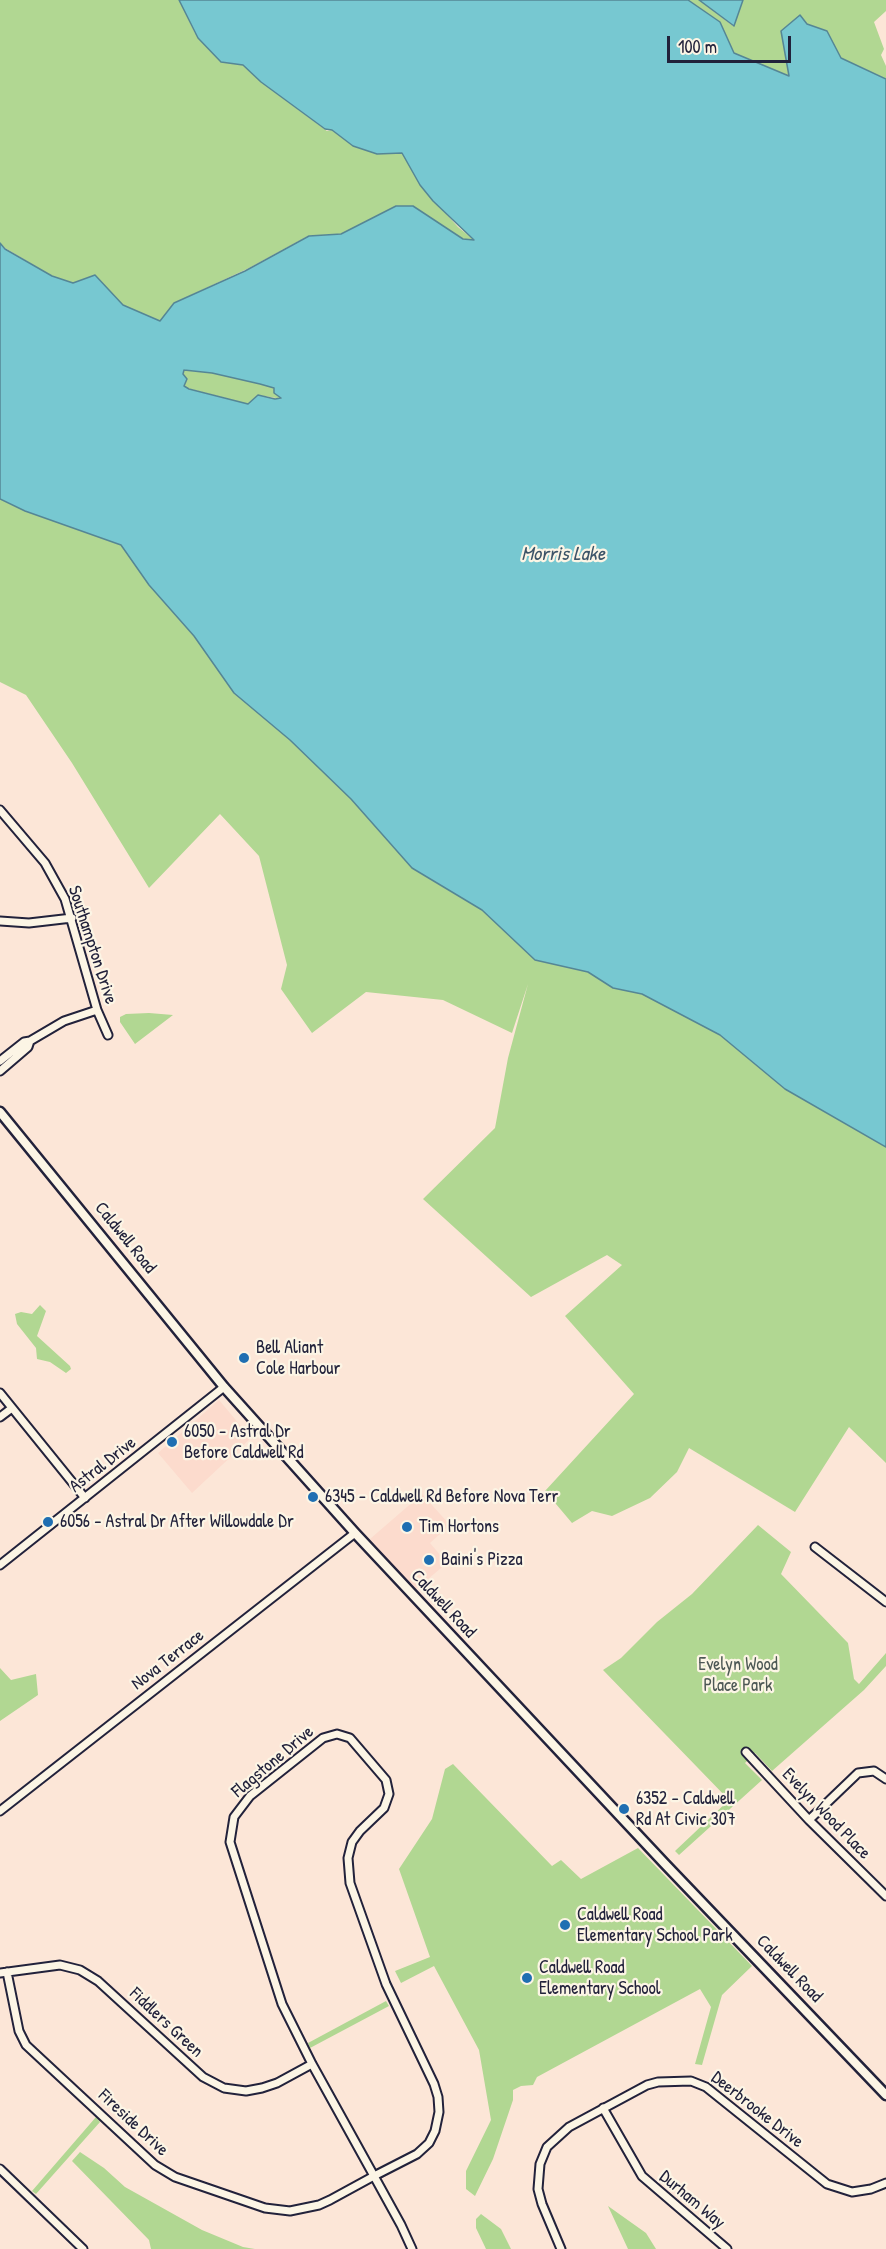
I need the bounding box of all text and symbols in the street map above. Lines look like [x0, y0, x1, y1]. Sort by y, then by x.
scale bar [670, 24, 794, 62]
text: 100 m [678, 34, 717, 59]
water label: Morris Lake [521, 543, 605, 567]
street label: Southampton Drive [63, 883, 121, 1007]
street label: Caldwell Road [90, 1198, 160, 1278]
place label: Bell Aliant Cole Harbour [256, 1337, 340, 1380]
marker: Bell Aliant Cole Harbour [237, 1351, 251, 1365]
place label: 6050 - Astral Dr Before Caldwell Rd [184, 1421, 304, 1464]
street label: Astral Drive [65, 1432, 141, 1498]
marker: 6050 - Astral Dr Before Caldwell Rd [165, 1435, 179, 1449]
place label: 6345 - Caldwell Rd Before Nova Terr [325, 1486, 559, 1508]
marker: 6345 - Caldwell Rd Before Nova Terr [306, 1490, 320, 1504]
place label: 6056 - Astral Dr After Willowdale Dr [60, 1511, 294, 1533]
marker: 6056 - Astral Dr After Willowdale Dr [41, 1515, 55, 1529]
place label: Tim Hortons [419, 1516, 499, 1538]
marker: Tim Hortons [400, 1520, 414, 1534]
place label: Baini's Pizza [441, 1549, 523, 1571]
marker: Baini's Pizza [422, 1553, 436, 1567]
street label: Caldwell Road [406, 1565, 480, 1643]
street label: Nova Terrace [128, 1625, 208, 1695]
park label: Evelyn Wood Place Park [698, 1654, 778, 1696]
street label: Flagstone Drive [228, 1721, 318, 1803]
street label: Evelyn Wood Place [777, 1764, 875, 1864]
place label: 6352 - Caldwell Rd At Civic 307 [636, 1788, 736, 1830]
marker: 6352 - Caldwell Rd At Civic 307 [617, 1802, 631, 1816]
place label: Caldwell Road Elementary School Park [577, 1904, 733, 1946]
marker: Caldwell Road Elementary School Park [558, 1918, 572, 1932]
street label: Caldwell Road [751, 1931, 827, 2007]
place label: Caldwell Road Elementary School [539, 1957, 660, 2000]
marker: Caldwell Road Elementary School [520, 1971, 534, 1985]
street label: Fiddlers Green [125, 1983, 207, 2063]
street label: Deerbrooke Drive [706, 2067, 808, 2153]
street label: Fireside Drive [93, 2085, 173, 2161]
street label: Durham Way [655, 2166, 729, 2234]

